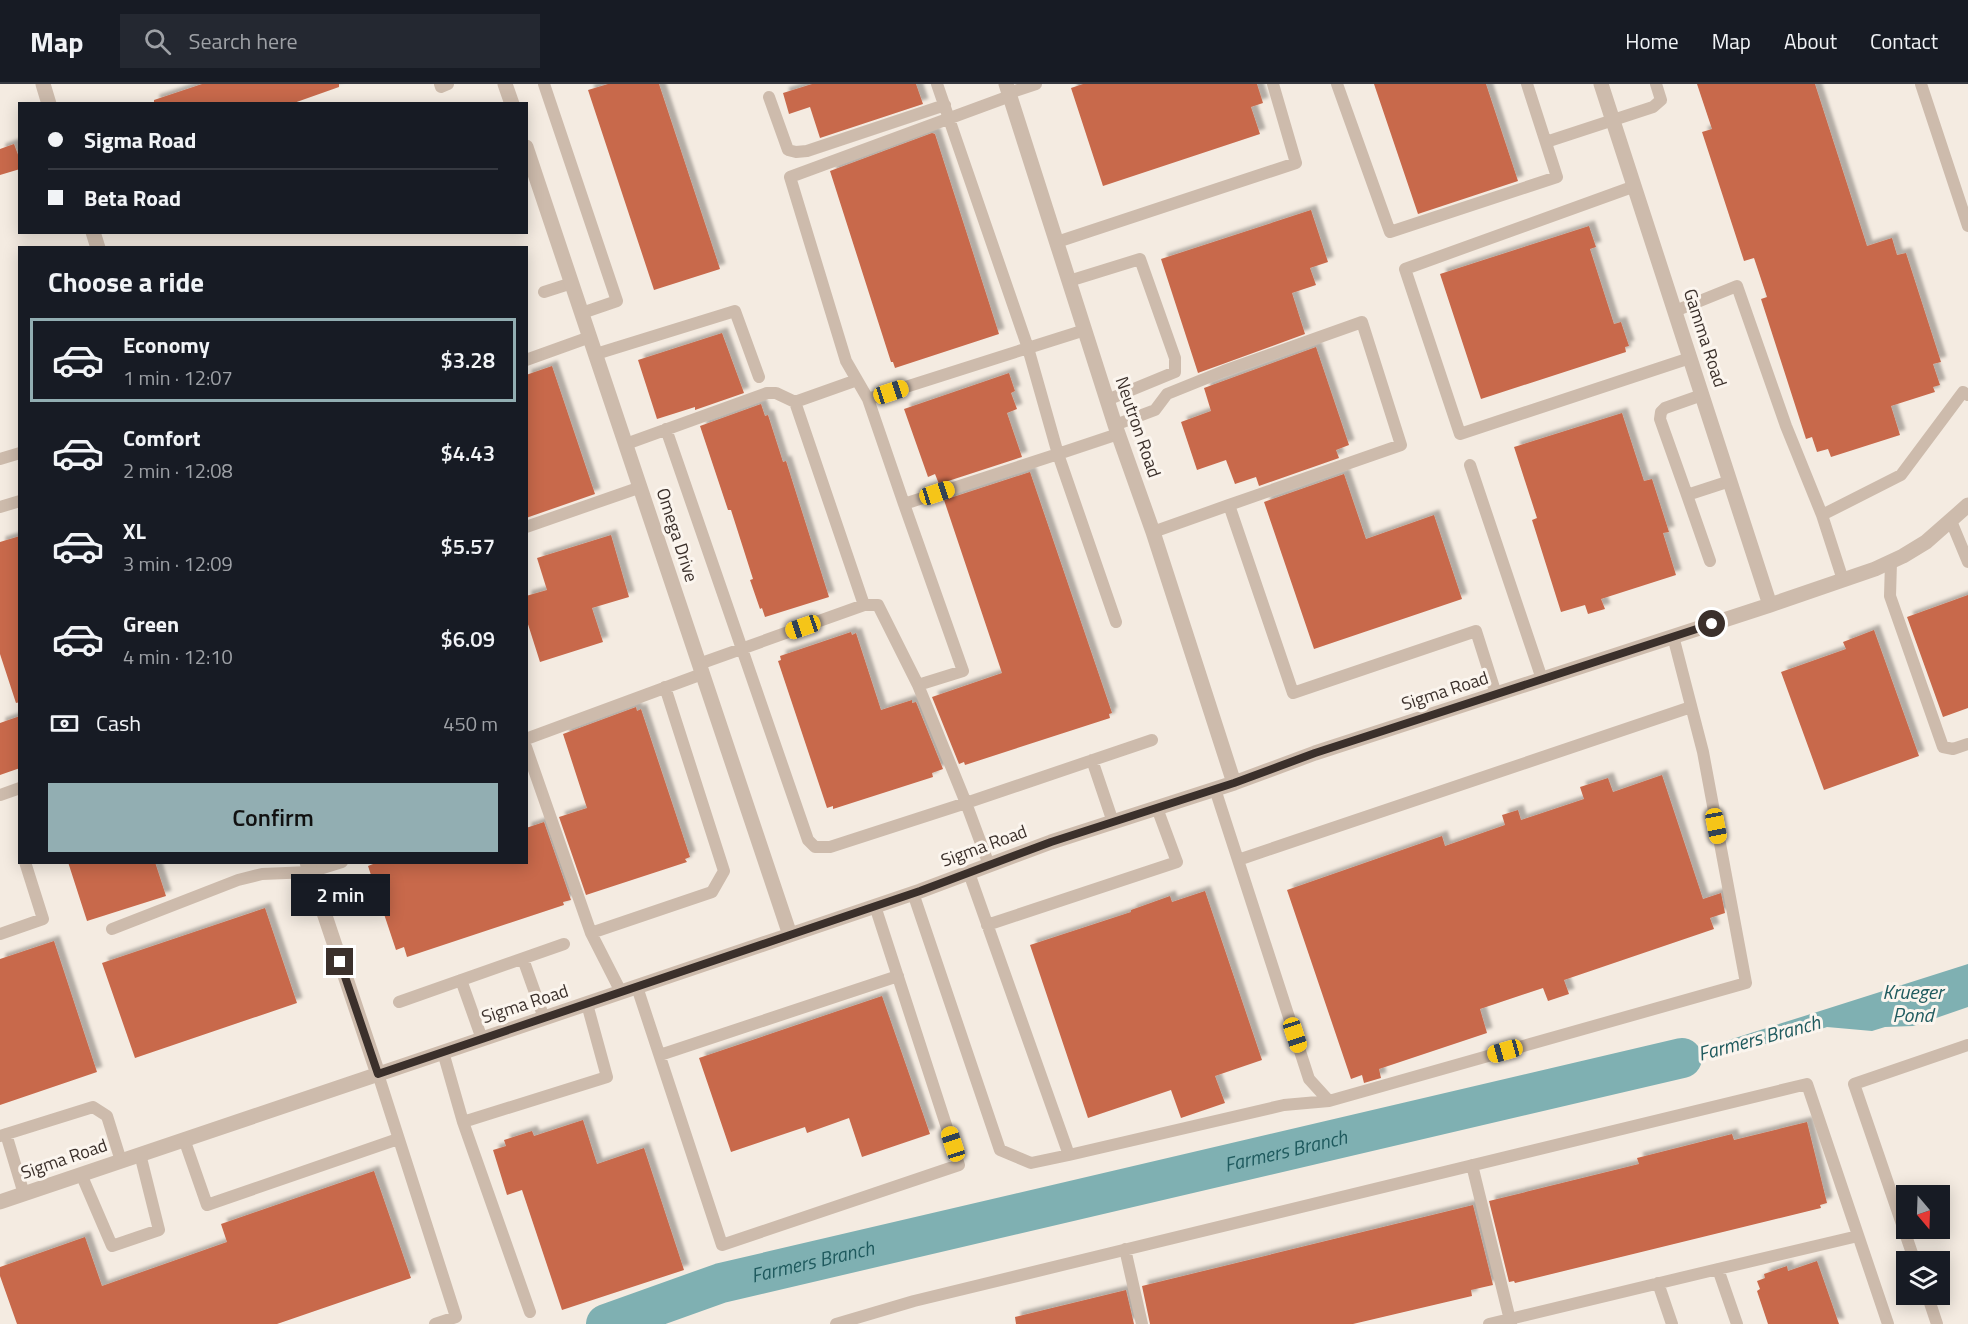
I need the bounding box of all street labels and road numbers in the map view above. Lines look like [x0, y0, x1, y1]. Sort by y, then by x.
street label: Gamma Road [1677, 285, 1734, 391]
street label: Neutron Road [1109, 373, 1168, 481]
street label: Omega Drive [650, 484, 705, 585]
street label: Sigma Road [1398, 664, 1492, 717]
street label: Sigma Road [937, 817, 1031, 874]
street label: Sigma Road [478, 977, 572, 1030]
street label: Sigma Road [17, 1131, 111, 1186]

